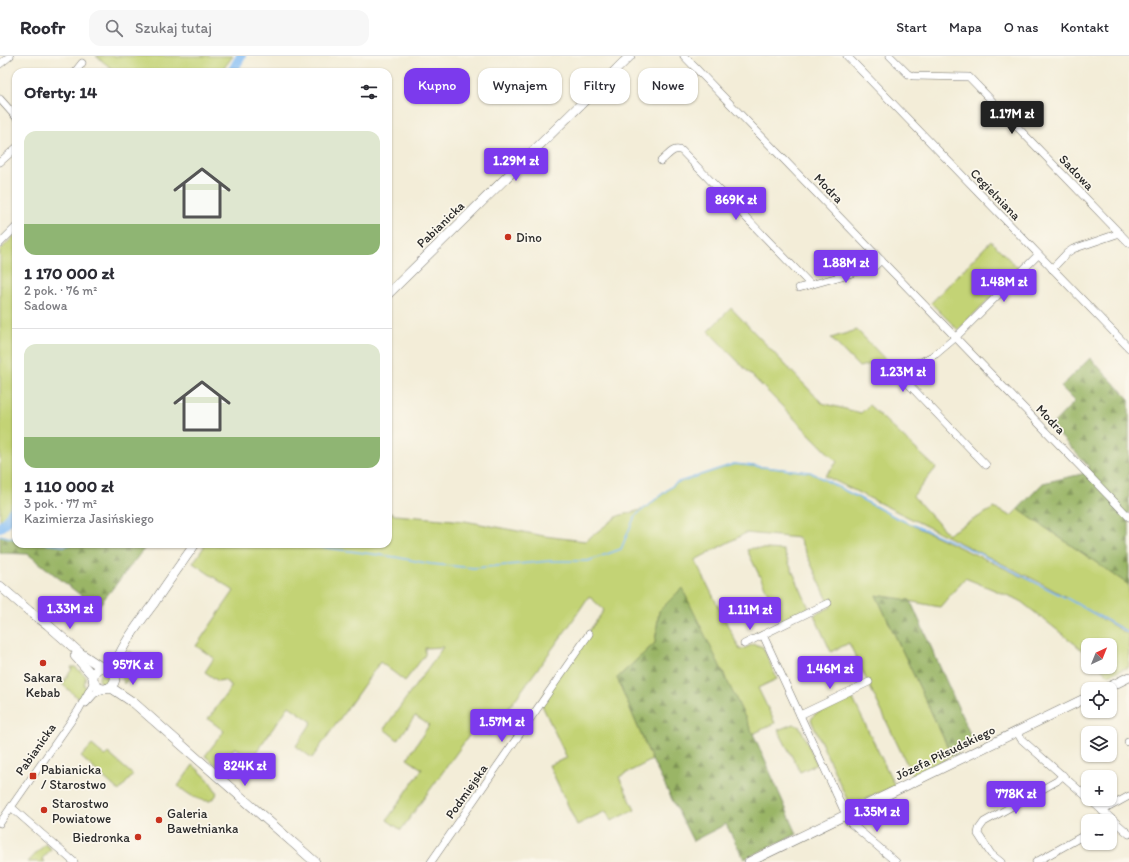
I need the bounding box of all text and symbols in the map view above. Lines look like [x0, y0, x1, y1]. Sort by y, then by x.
search box [89, 10, 369, 46]
text: Roofr [20, 16, 65, 39]
icon: search [103, 17, 125, 39]
text: Szukaj tutaj [135, 19, 212, 37]
text: Start [896, 19, 927, 36]
text: Mapa [949, 19, 982, 36]
text: O nas [1004, 19, 1038, 36]
text: Kontakt [1060, 19, 1109, 36]
chip: Kupno [404, 68, 470, 104]
chip: Wynajem [478, 68, 562, 104]
chip: Filtry [570, 68, 630, 104]
chip: Nowe [638, 68, 698, 104]
icon: filters [358, 81, 380, 103]
text: Oferty: 14 [24, 82, 97, 102]
pin: 1.17M zł [971, 101, 1053, 135]
text: 1.17M zł [990, 106, 1034, 121]
pin: 1.29M zł [475, 148, 557, 182]
street label: Sadowa [1056, 152, 1097, 193]
text: 1.29M zł [493, 153, 539, 168]
icon: home [166, 157, 238, 229]
street label: Cegielniana [967, 166, 1024, 223]
street label: Modra [811, 170, 847, 207]
pin: 869K zł [699, 187, 773, 221]
text: 869K zł [715, 192, 757, 207]
street label: Pabianicka [414, 198, 468, 251]
place label: Dino [516, 230, 542, 245]
marker: Dino [503, 232, 513, 242]
pin: 1.88M zł [805, 250, 887, 284]
text: 1.88M zł [823, 255, 869, 270]
text: 1 170 000 zł [24, 263, 114, 283]
pin: 1.48M zł [963, 269, 1045, 303]
text: 1.48M zł [980, 274, 1028, 289]
text: 2 pok. · 76 m² [24, 283, 97, 298]
text: Sadowa [24, 298, 67, 313]
pin: 1.23M zł [862, 359, 944, 393]
text: 1.23M zł [880, 364, 926, 379]
icon: home [166, 370, 238, 442]
street label: Modra [1033, 401, 1069, 438]
text: 1 110 000 zł [24, 476, 114, 496]
text: 3 pok. · 77 m² [24, 496, 97, 511]
text: Kazimierza Jasińskiego [24, 511, 154, 526]
pin: 1.33M zł [29, 596, 111, 630]
pin: 1.11M zł [709, 597, 791, 631]
text: 1.33M zł [47, 601, 93, 616]
text: 1.11M zł [728, 602, 772, 617]
north arrow [1081, 638, 1117, 674]
map controls [1081, 638, 1117, 850]
pin: 957K zł [96, 652, 170, 686]
pin: 1.46M zł [789, 656, 871, 690]
text: 957K zł [112, 657, 154, 672]
marker: Sakara Kebab [38, 658, 48, 668]
text: 1.46M zł [807, 661, 853, 676]
place label: Sakara Kebab [24, 670, 63, 700]
button: locate [1081, 682, 1117, 718]
pin: 1.57M zł [461, 709, 543, 743]
text: 1.57M zł [479, 714, 525, 729]
street label: Pabianicka [12, 720, 59, 778]
street label: Józefa Piłsudskiego [893, 722, 998, 783]
button: layers [1081, 726, 1117, 762]
pin: 824K zł [208, 753, 282, 787]
text: 824K zł [224, 758, 266, 773]
street label: Podmiejska [442, 761, 491, 822]
place label: Pabianicka / Starostwo [41, 762, 106, 792]
button: + [1081, 770, 1117, 806]
marker: Pabianicka / Starostwo [28, 771, 38, 781]
pin: 778K zł [979, 781, 1053, 815]
text: 778K zł [995, 786, 1037, 801]
place label: Starostwo Powiatowe [52, 796, 111, 826]
pin: 1.35M zł [836, 799, 918, 833]
text: 1.35M zł [854, 804, 900, 819]
marker: Starostwo Powiatowe [39, 805, 49, 815]
place label: Galeria Bawełnianka [167, 806, 239, 836]
button: − [1081, 814, 1117, 850]
marker: Galeria Bawełnianka [154, 815, 164, 825]
place label: Biedronka [73, 830, 130, 845]
marker: Biedronka [133, 832, 143, 842]

